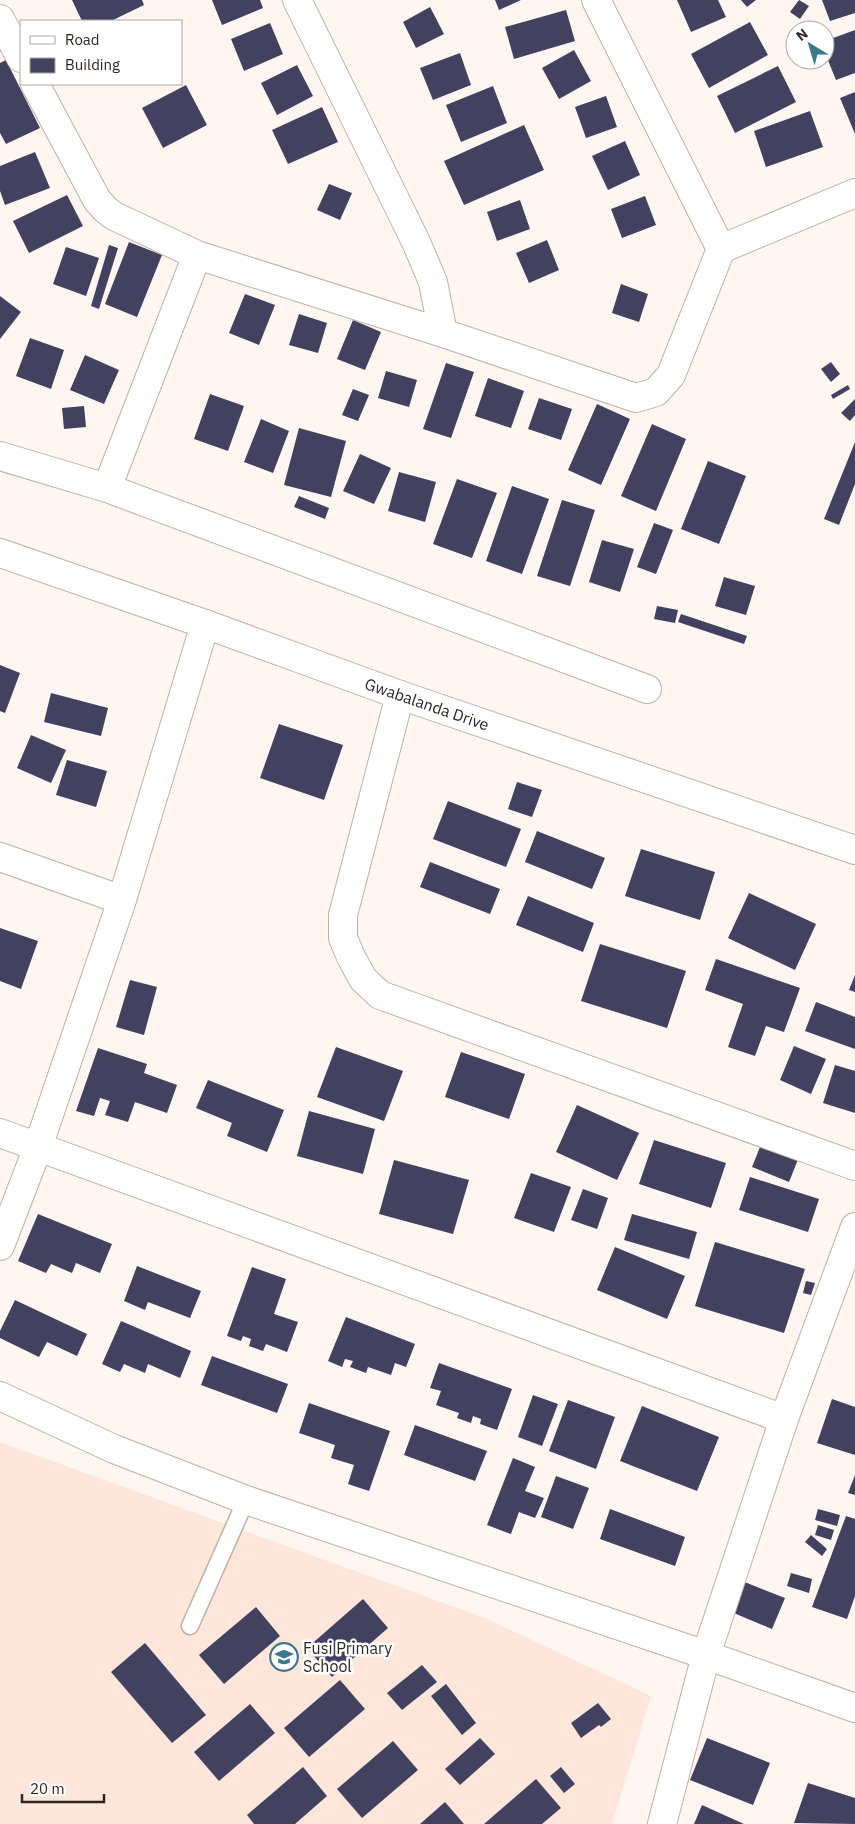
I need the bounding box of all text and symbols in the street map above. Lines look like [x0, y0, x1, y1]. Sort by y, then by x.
legend [20, 20, 182, 85]
north arrow [785, 20, 835, 70]
text: N [792, 25, 812, 45]
text: Road [65, 30, 100, 49]
text: Building [65, 55, 120, 74]
street label: Gwabalanda Drive [362, 673, 492, 735]
place label: Fusi Primary School [303, 1638, 392, 1676]
school or university icon: Fusi Primary School [269, 1642, 299, 1672]
scale bar [22, 1772, 105, 1804]
text: 20 m [30, 1779, 65, 1798]

